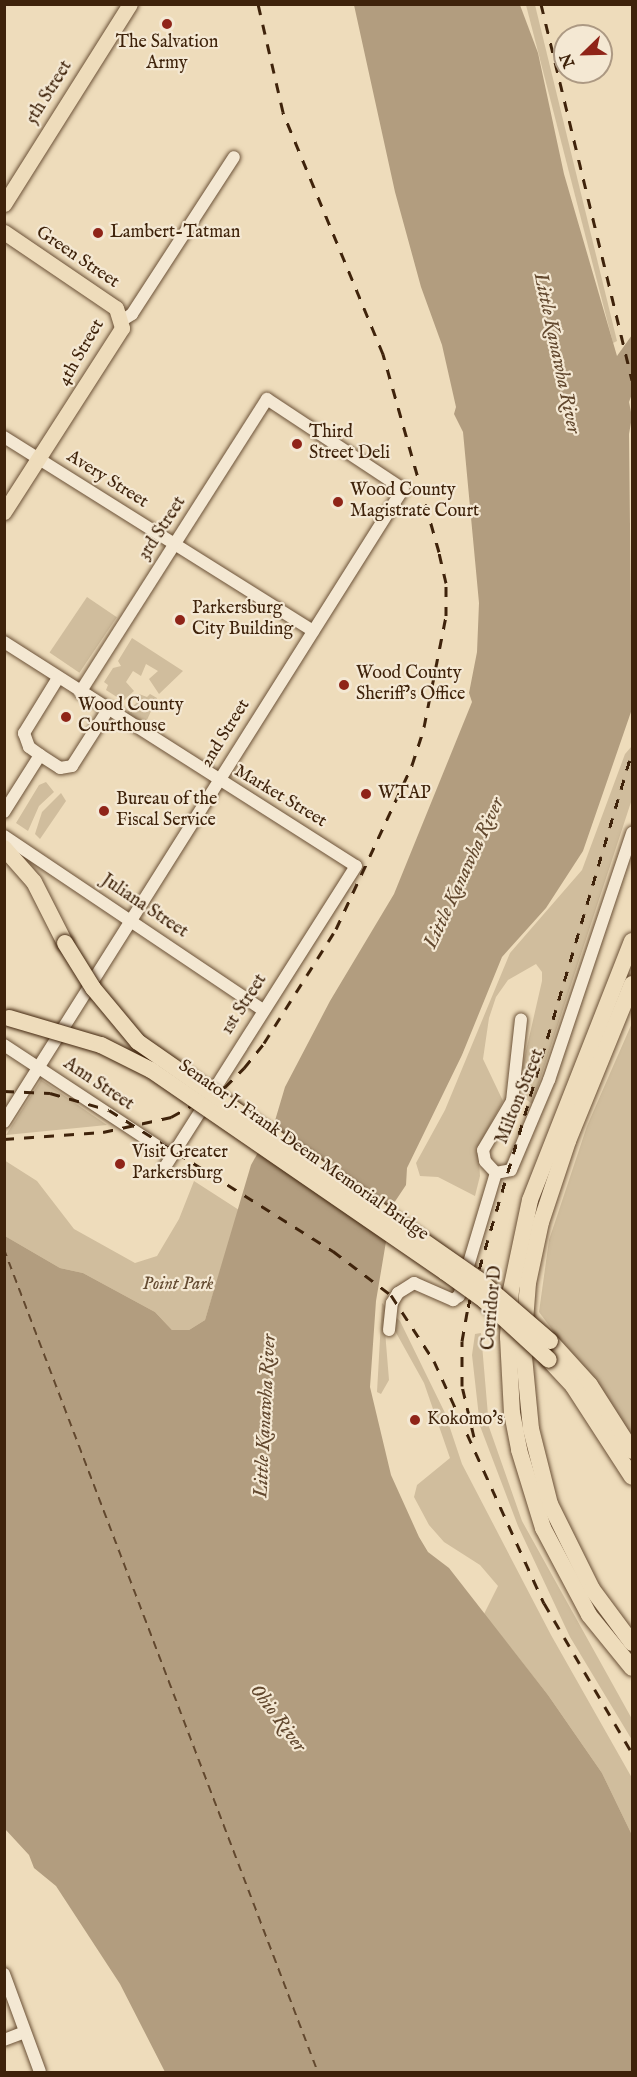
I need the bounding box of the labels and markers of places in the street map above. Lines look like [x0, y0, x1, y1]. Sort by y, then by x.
marker: The Salvation Army [160, 17, 174, 31]
place label: The Salvation Army [116, 33, 218, 76]
place label: Lambert-Tatman [110, 222, 240, 244]
marker: Lambert-Tatman [91, 226, 105, 240]
place label: Third Street Deli [309, 423, 390, 466]
marker: Third Street Deli [290, 437, 304, 451]
place label: Wood County Magistrate Court [350, 481, 479, 524]
marker: Wood County Magistrate Court [331, 495, 345, 509]
place label: Parkersburg City Building [192, 599, 293, 642]
marker: Parkersburg City Building [173, 613, 187, 627]
place label: Wood County Sheriff's Office [356, 664, 465, 706]
marker: Wood County Sheriff's Office [337, 678, 351, 692]
place label: Wood County Courthouse [78, 696, 184, 738]
marker: Wood County Courthouse [59, 710, 73, 724]
place label: WTAP [378, 783, 431, 805]
marker: WTAP [359, 787, 373, 801]
place label: Bureau of the Fiscal Service [116, 790, 217, 832]
marker: Bureau of the Fiscal Service [97, 804, 111, 818]
place label: Visit Greater Parkersburg [132, 1143, 228, 1186]
marker: Visit Greater Parkersburg [113, 1157, 127, 1171]
place label: Kokomo's [427, 1409, 503, 1431]
marker: Kokomo's [408, 1413, 422, 1427]

